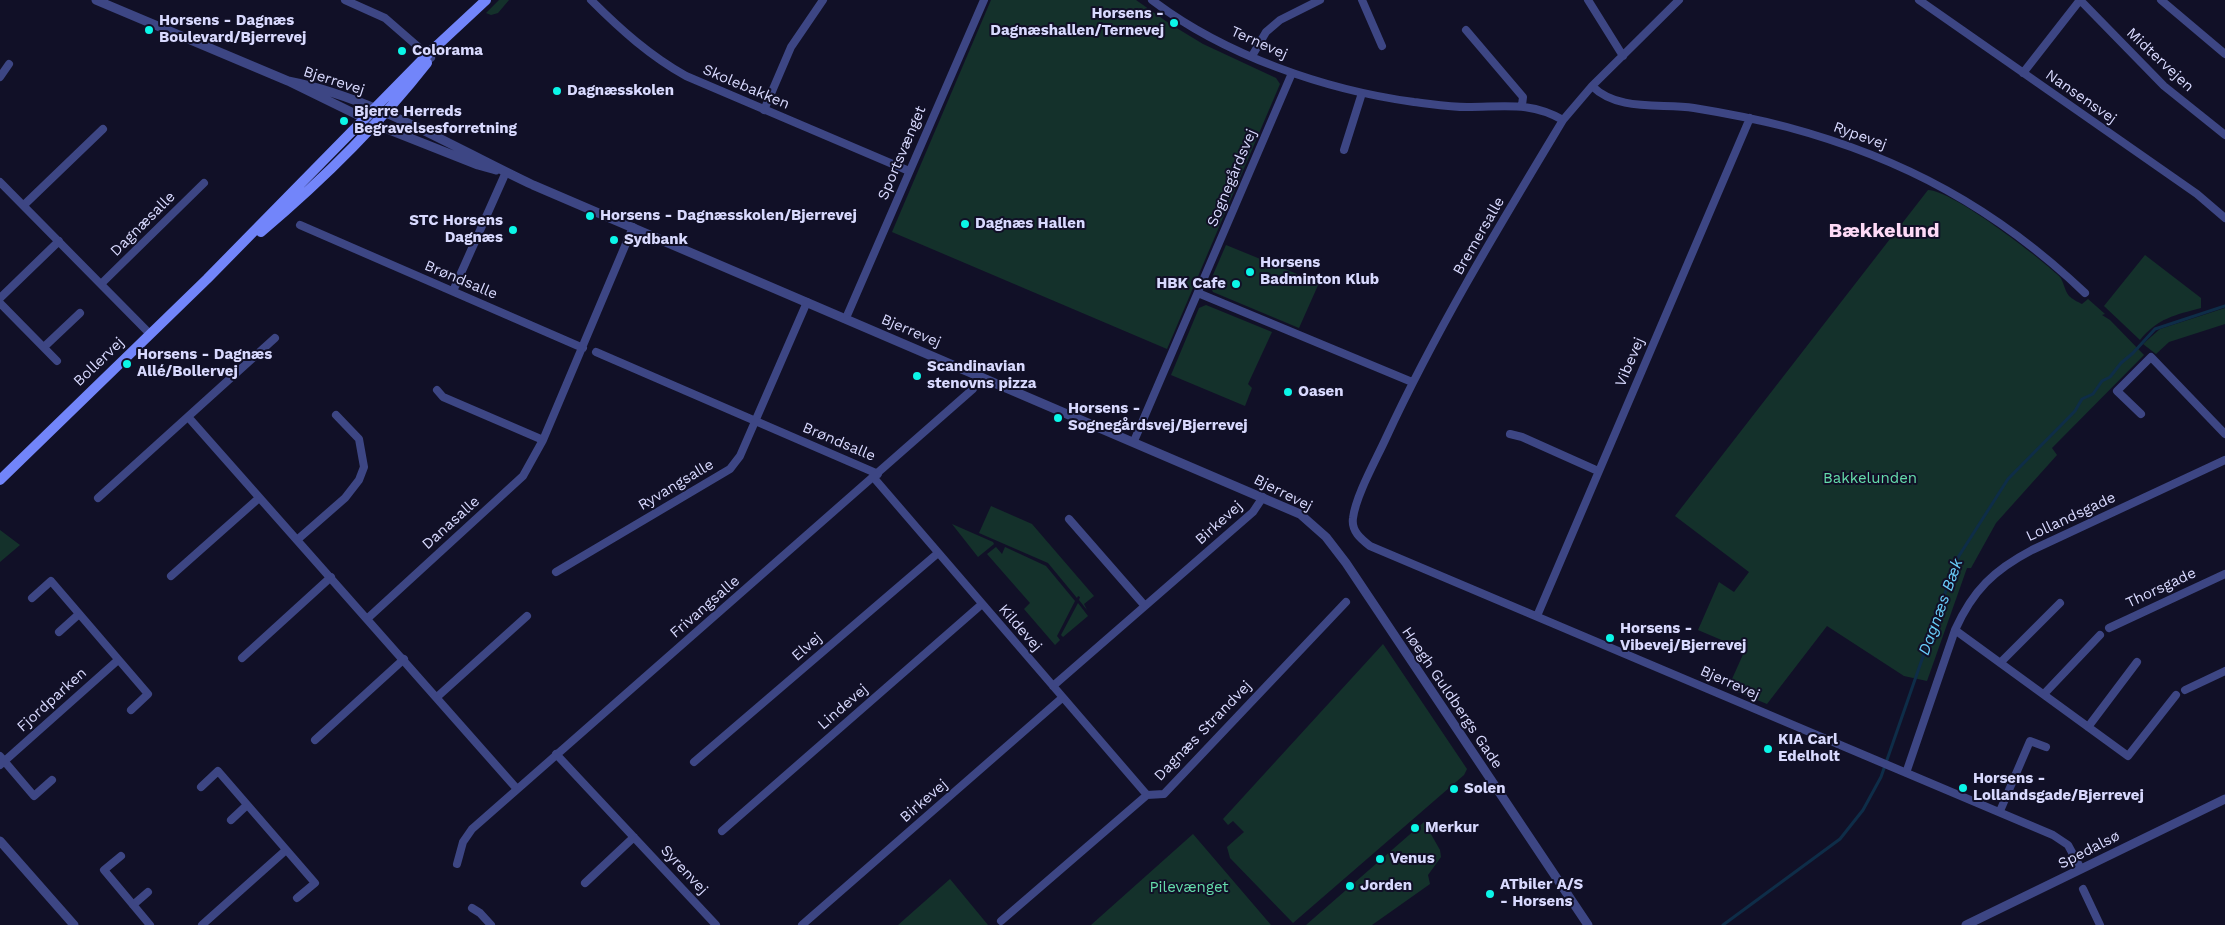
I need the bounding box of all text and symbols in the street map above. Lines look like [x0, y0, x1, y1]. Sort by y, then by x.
place label: Horsens - Dagnæshallen/Ternevej [990, 5, 1164, 40]
place label: Horsens - Dagnæs Boulevard/Bjerrevej [159, 12, 306, 47]
marker: Horsens - Dagnæshallen/Ternevej [1168, 17, 1180, 29]
street label: Ternevej [1228, 23, 1290, 63]
marker: Horsens - Dagnæs Boulevard/Bjerrevej [143, 24, 155, 36]
street label: Midtervejen [2123, 24, 2197, 96]
place label: Colorama [412, 42, 483, 60]
marker: Colorama [396, 45, 408, 57]
street label: Skolebakken [700, 61, 792, 113]
street label: Bjerrevej [301, 63, 367, 99]
street label: Nansensvej [2042, 66, 2120, 128]
place label: Dagnæsskolen [567, 82, 674, 100]
marker: Dagnæsskolen [551, 85, 563, 97]
place label: Bjerre Herreds Begravelsesforretning [354, 103, 517, 138]
street label: Sportsvænget [874, 103, 930, 203]
marker: Bjerre Herreds Begravelsesforretning [338, 115, 350, 127]
street label: Rypevej [1831, 118, 1889, 154]
street label: Sognegårdsvej [1203, 126, 1261, 230]
street label: Dagnæsalle [107, 188, 179, 260]
street label: Bremersalle [1449, 194, 1509, 278]
place label: Horsens - Dagnæsskolen/Bjerrevej [600, 207, 857, 225]
marker: Horsens - Dagnæsskolen/Bjerrevej [584, 210, 596, 222]
place label: STC Horsens Dagnæs [409, 212, 503, 247]
place label: Dagnæs Hallen [975, 215, 1085, 233]
marker: Dagnæs Hallen [959, 218, 971, 230]
district label: Bækkelund [1828, 219, 1940, 243]
marker: STC Horsens Dagnæs [507, 224, 519, 236]
place label: Sydbank [624, 231, 688, 249]
marker: Sydbank [608, 234, 620, 246]
place label: Horsens Badminton Klub [1260, 254, 1379, 289]
street label: Brøndsalle [422, 257, 500, 303]
marker: Horsens Badminton Klub [1244, 266, 1256, 278]
place label: HBK Cafe [1156, 275, 1226, 293]
marker: HBK Cafe [1230, 278, 1242, 290]
street label: Bjerrevej [878, 310, 944, 352]
street label: Bollervej [70, 334, 128, 390]
street label: Vibevej [1612, 335, 1648, 389]
place label: Horsens - Dagnæs Allé/Bollervej [137, 346, 272, 381]
marker: Horsens - Dagnæs Allé/Bollervej [121, 358, 133, 370]
place label: Scandinavian stenovns pizza [927, 358, 1036, 393]
marker: Scandinavian stenovns pizza [911, 370, 923, 382]
place label: Oasen [1298, 383, 1344, 401]
marker: Oasen [1282, 386, 1294, 398]
place label: Horsens - Sognegårdsvej/Bjerrevej [1068, 400, 1248, 435]
marker: Horsens - Sognegårdsvej/Bjerrevej [1052, 412, 1064, 424]
street label: Brøndsalle [800, 419, 878, 465]
street label: Ryvangsalle [635, 455, 717, 515]
park label: Bakkelunden [1823, 470, 1917, 488]
street label: Bjerrevej [1251, 471, 1315, 515]
street label: Lollandsgade [2023, 488, 2119, 546]
street label: Danasalle [418, 492, 484, 554]
street label: Birkevej [1192, 497, 1246, 549]
water label: Dagnæs Bæk [1915, 556, 1967, 658]
street label: Thorsgade [2123, 564, 2199, 612]
street label: Frivangsalle [667, 572, 743, 642]
street label: Kildevej [995, 601, 1045, 655]
place label: Horsens - Vibevej/Bjerrevej [1620, 620, 1746, 655]
street label: Høegh Guldbergs Gade [1398, 624, 1506, 772]
street label: Elvej [788, 629, 826, 665]
marker: Horsens - Vibevej/Bjerrevej [1604, 632, 1616, 644]
street label: Bjerrevej [1697, 662, 1763, 704]
street label: Fjordparken [13, 664, 91, 736]
street label: Dagnæs Strandvej [1151, 677, 1255, 785]
street label: Lindevej [814, 680, 872, 734]
place label: KIA Carl Edelholt [1778, 731, 1840, 766]
marker: KIA Carl Edelholt [1762, 743, 1774, 755]
place label: Horsens - Lollandsgade/Bjerrevej [1973, 770, 2144, 805]
street label: Birkevej [897, 776, 951, 826]
place label: Solen [1464, 780, 1506, 798]
marker: Horsens - Lollandsgade/Bjerrevej [1957, 782, 1969, 794]
marker: Solen [1448, 783, 1460, 795]
place label: Merkur [1425, 819, 1479, 837]
marker: Merkur [1409, 822, 1421, 834]
street label: Spedalsø [2055, 827, 2123, 873]
street label: Syrenvej [657, 842, 711, 898]
place label: Venus [1390, 850, 1435, 868]
marker: Venus [1374, 853, 1386, 865]
place label: ATbiler A/S - Horsens [1500, 876, 1583, 911]
place label: Jorden [1360, 877, 1412, 895]
park label: Pilevænget [1149, 879, 1229, 897]
marker: Jorden [1344, 880, 1356, 892]
marker: ATbiler A/S - Horsens [1484, 888, 1496, 900]

